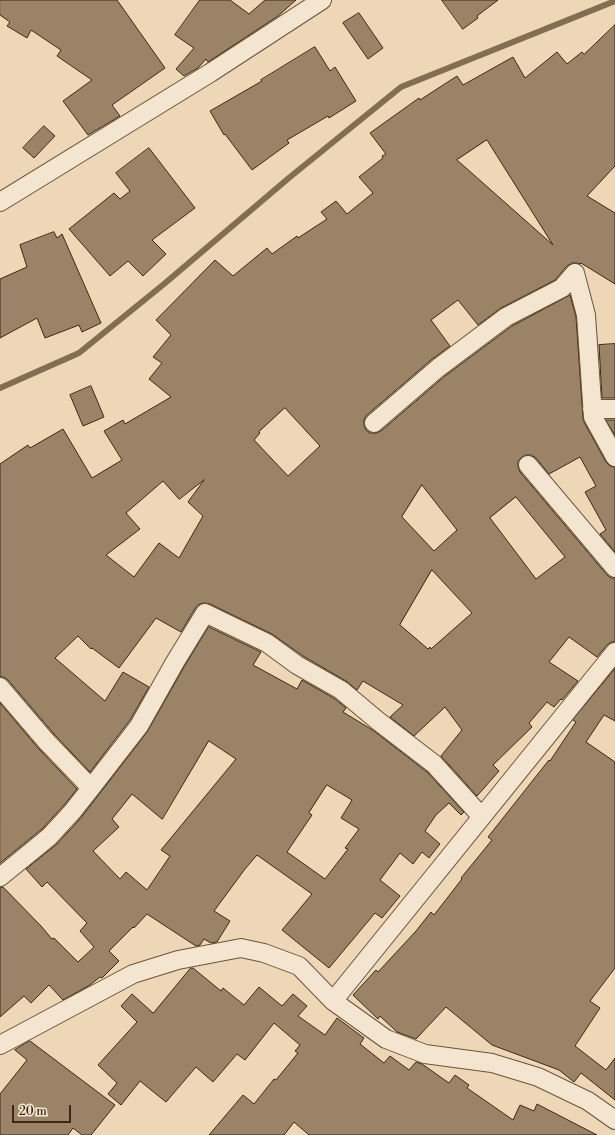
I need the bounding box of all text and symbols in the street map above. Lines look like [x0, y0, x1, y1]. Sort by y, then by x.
scale bar [14, 1097, 73, 1123]
text: 20 m [19, 1104, 47, 1119]

